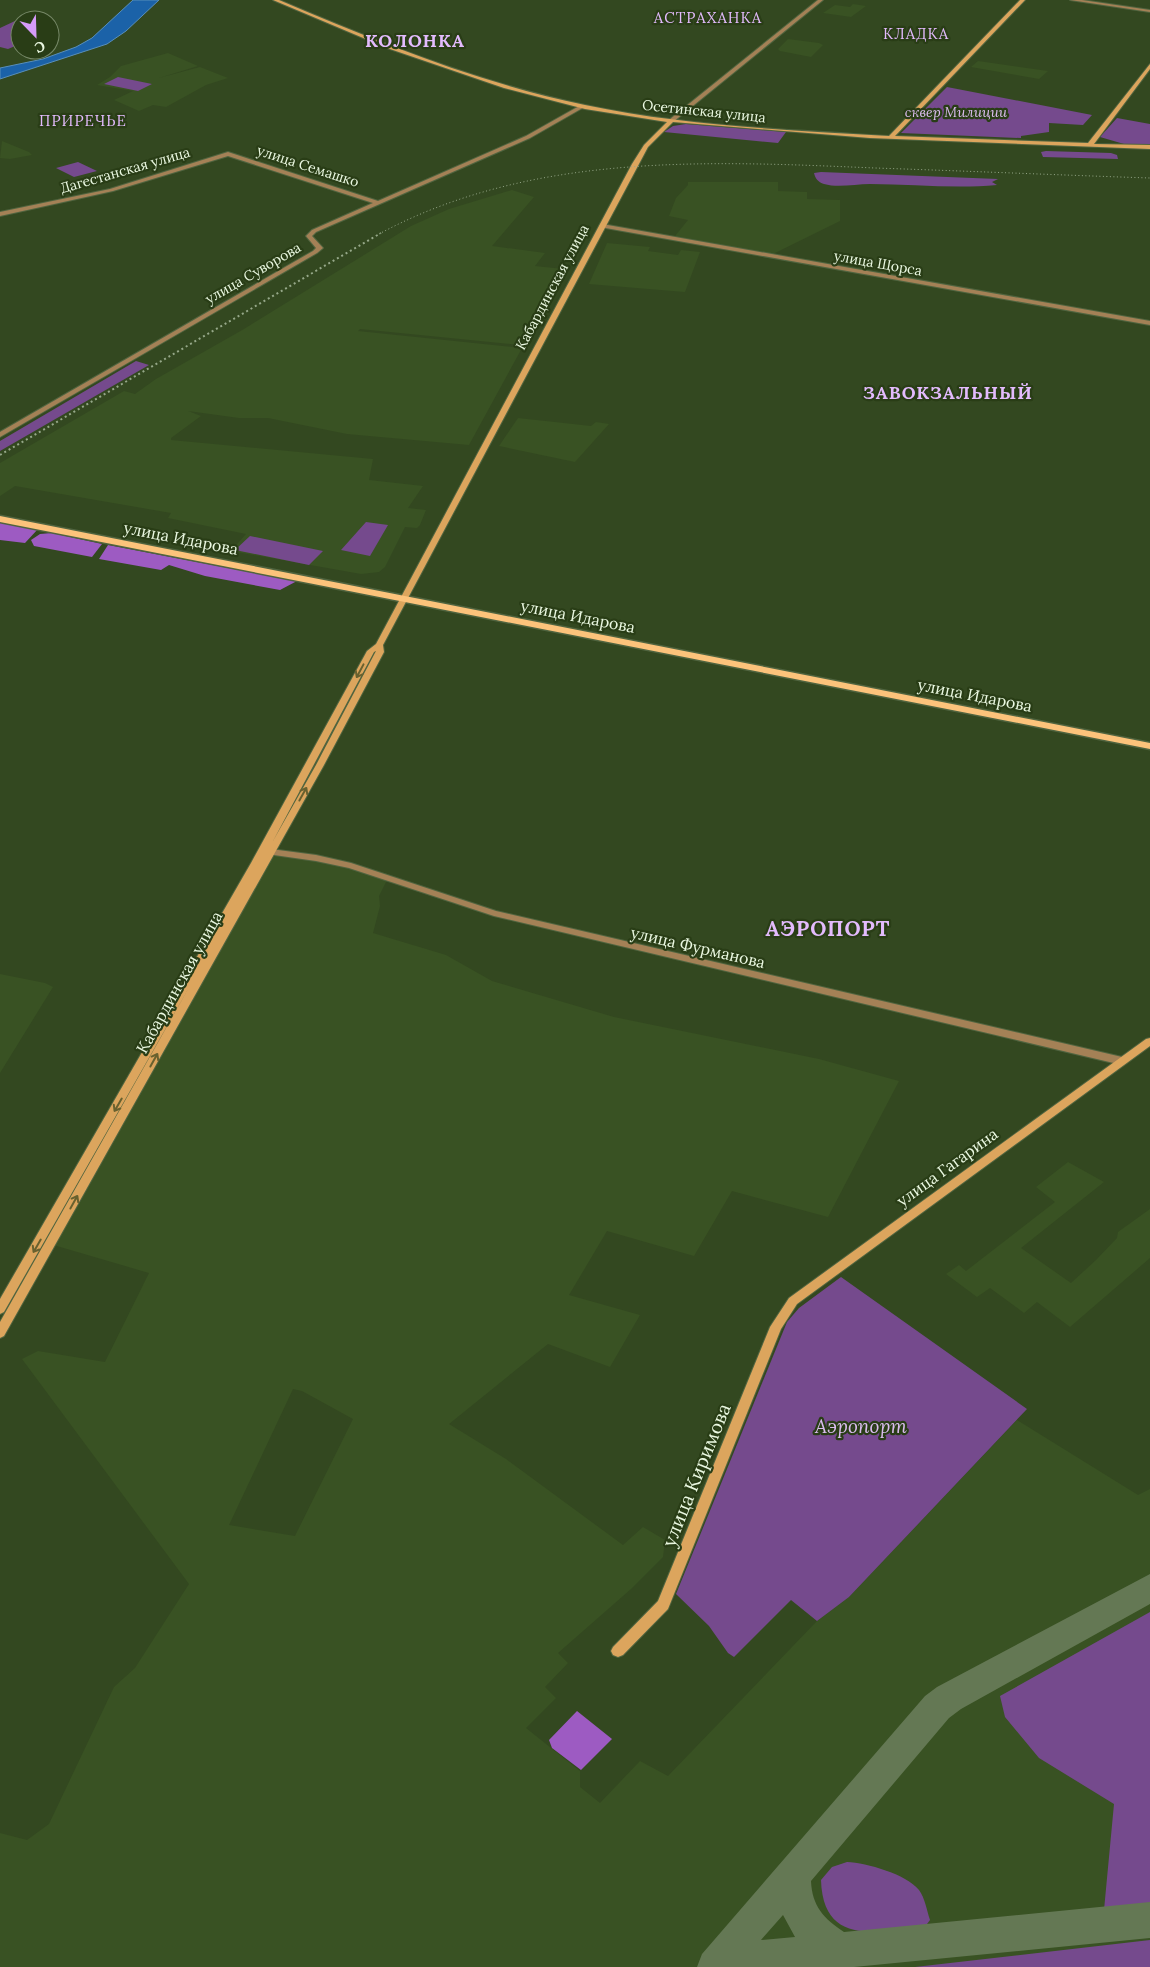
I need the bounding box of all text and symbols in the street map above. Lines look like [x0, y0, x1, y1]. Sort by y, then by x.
district label: АСТРАХАНКА [653, 8, 762, 27]
north arrow [10, 10, 60, 60]
district label: КЛАДКА [883, 24, 949, 43]
district label: КОЛОНКА [365, 29, 465, 52]
text: С [32, 37, 48, 57]
street label: Осетинская улица [641, 96, 767, 126]
park label: сквер Милиции [905, 103, 1008, 121]
district label: ПРИРЕЧЬЕ [39, 111, 127, 130]
street label: улица Семашко [255, 141, 361, 191]
street label: Дагестанская улица [58, 143, 192, 197]
street label: Кабардинская улица [511, 221, 593, 353]
street label: улица Суворова [202, 238, 304, 308]
street label: улица Щорса [833, 246, 923, 280]
district label: ЗАВОКЗАЛЬНЫЙ [863, 381, 1033, 404]
street label: улица Идарова [122, 517, 240, 559]
street label: улица Идарова [519, 595, 637, 637]
one-way arrow [355, 664, 365, 679]
street label: улица Идарова [916, 674, 1034, 716]
one-way arrow [299, 787, 309, 801]
street label: Кабардинская улица [132, 907, 226, 1057]
district label: АЭРОПОРТ [766, 915, 890, 942]
street label: улица Фурманова [629, 922, 767, 972]
one-way arrow [149, 1053, 159, 1068]
one-way arrow [112, 1097, 122, 1111]
street label: улица Гагарина [892, 1124, 1002, 1210]
one-way arrow [69, 1194, 79, 1209]
one-way arrow [32, 1238, 42, 1252]
street label: улица Киримова [656, 1400, 736, 1550]
park label: Аэропорт [814, 1414, 907, 1438]

